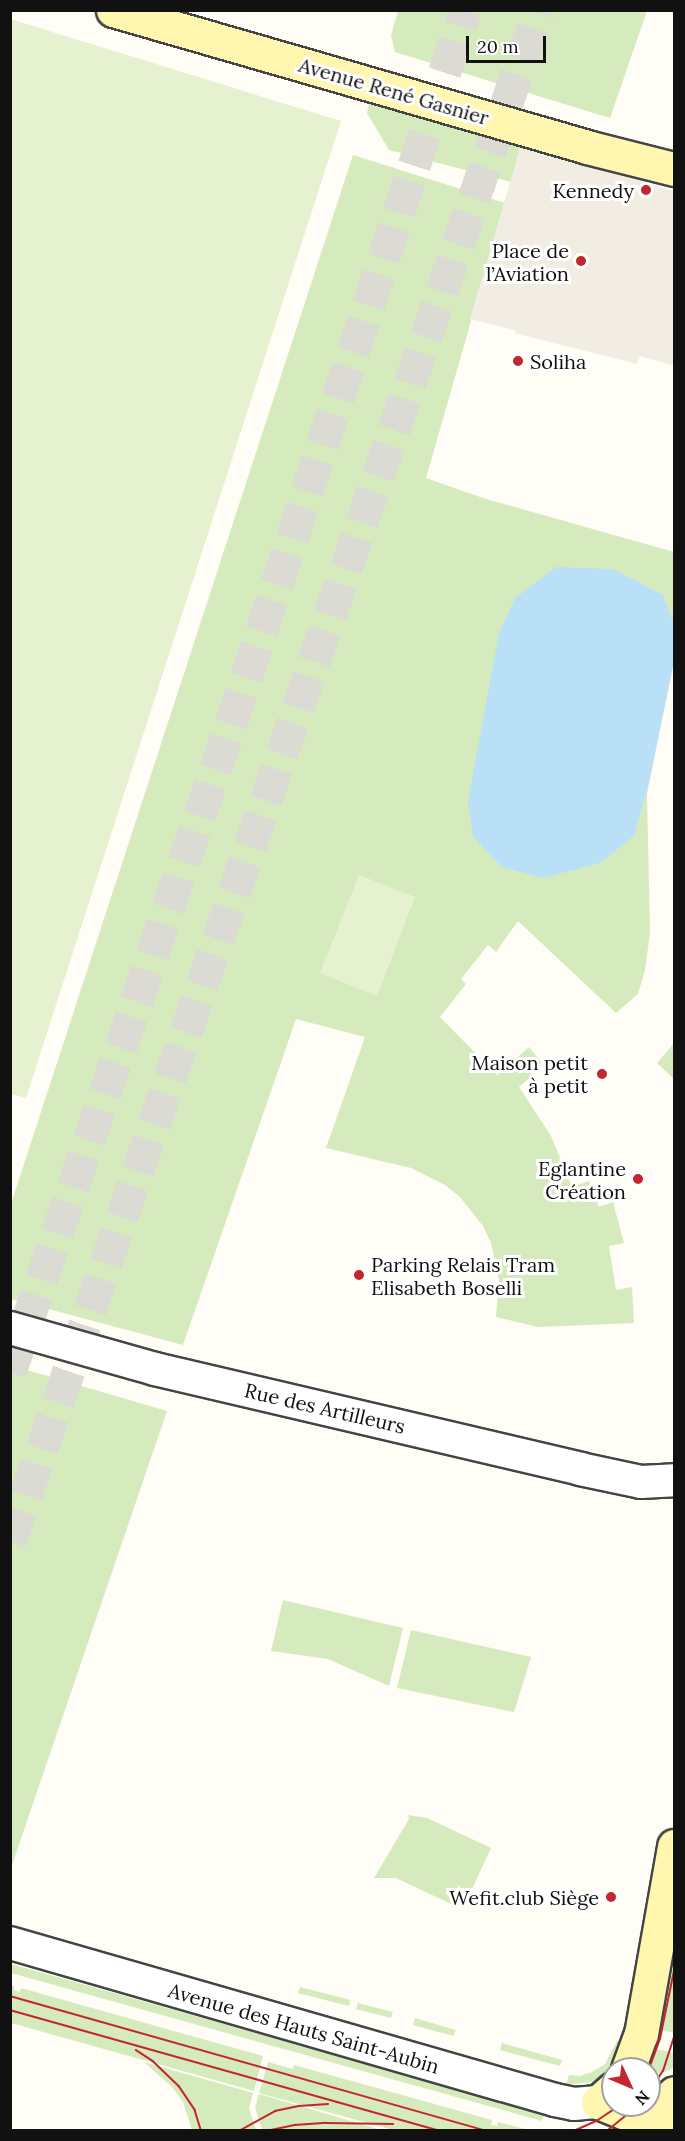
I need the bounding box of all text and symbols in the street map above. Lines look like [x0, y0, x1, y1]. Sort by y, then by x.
scale bar [469, 24, 548, 62]
text: 20 m [477, 35, 519, 58]
street label: Avenue René Gasnier [296, 52, 492, 130]
place label: Kennedy [552, 178, 634, 202]
marker: Kennedy [639, 183, 653, 197]
place label: Place de l’Aviation [486, 238, 569, 285]
marker: Place de l’Aviation [574, 254, 588, 268]
place label: Soliha [530, 349, 586, 373]
marker: Soliha [511, 354, 525, 368]
place label: Maison petit à petit [471, 1050, 588, 1097]
marker: Maison petit à petit [593, 1065, 611, 1083]
place label: Eglantine Création [538, 1156, 626, 1203]
marker: Eglantine Création [631, 1172, 645, 1186]
place label: Parking Relais Tram Elisabeth Boselli [371, 1252, 555, 1299]
marker: Parking Relais Tram Elisabeth Boselli [352, 1268, 366, 1282]
street label: Rue des Artilleurs [242, 1378, 408, 1438]
place label: Wefit.club Siège [449, 1885, 599, 1909]
marker: Wefit.club Siège [604, 1890, 618, 1904]
street label: Avenue des Hauts Saint-Aubin [166, 1978, 442, 2078]
north arrow [601, 2057, 661, 2117]
text: N [631, 2087, 654, 2110]

